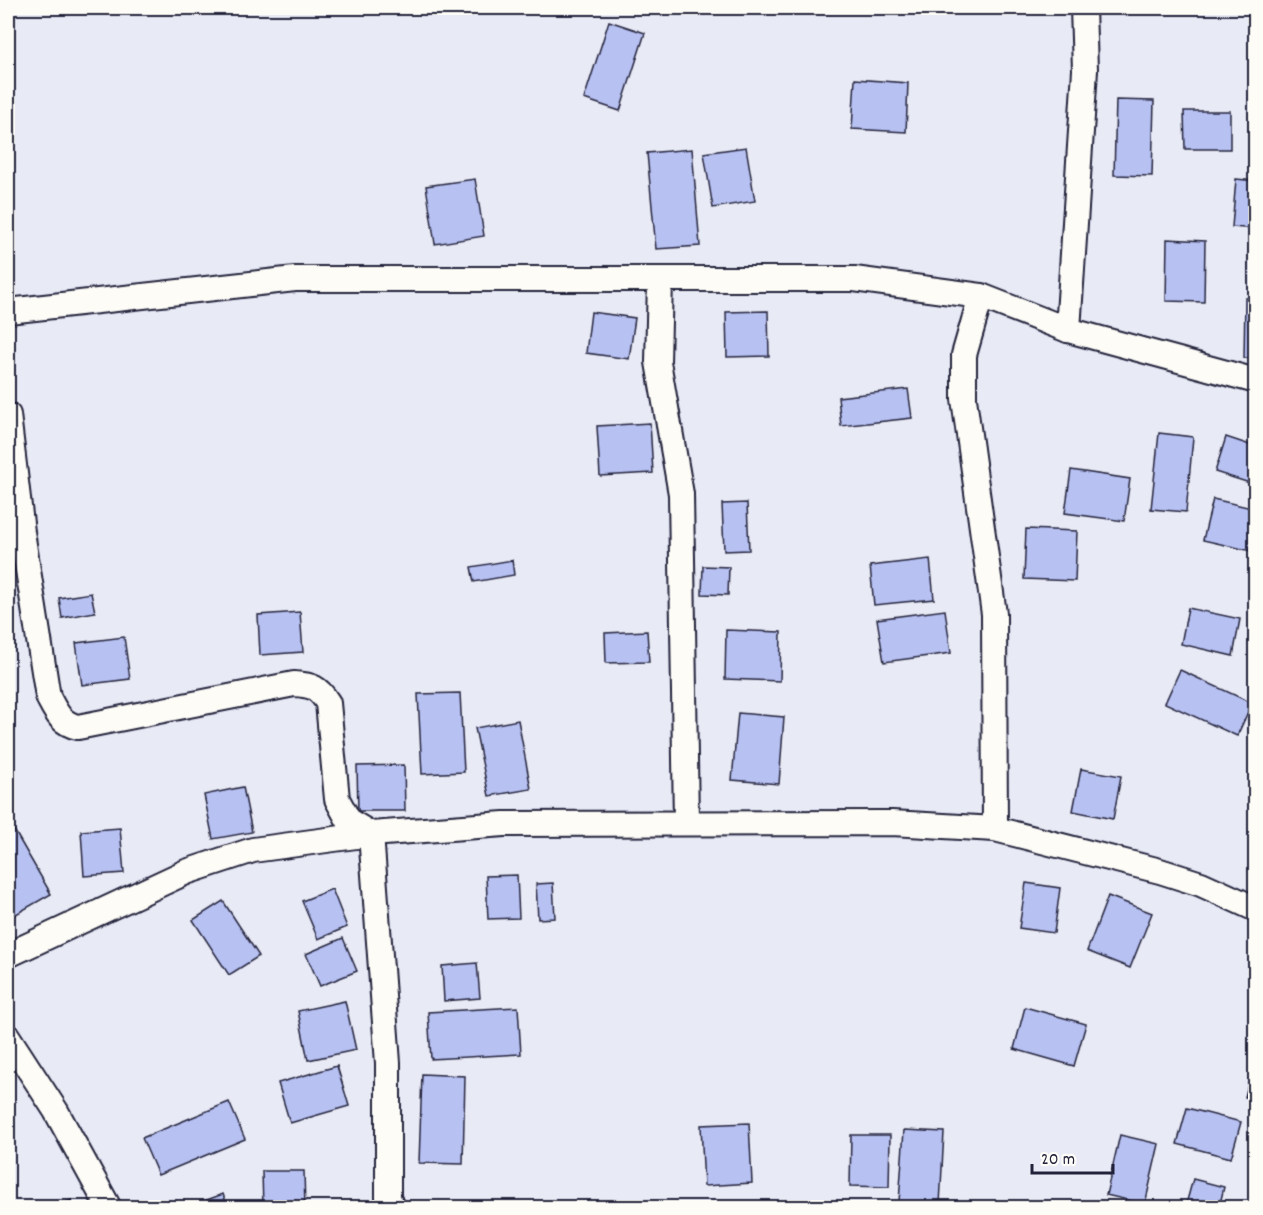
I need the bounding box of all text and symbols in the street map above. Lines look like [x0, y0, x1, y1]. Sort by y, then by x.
scale bar [1032, 1137, 1113, 1175]
text: 20 m [1041, 1148, 1075, 1173]

